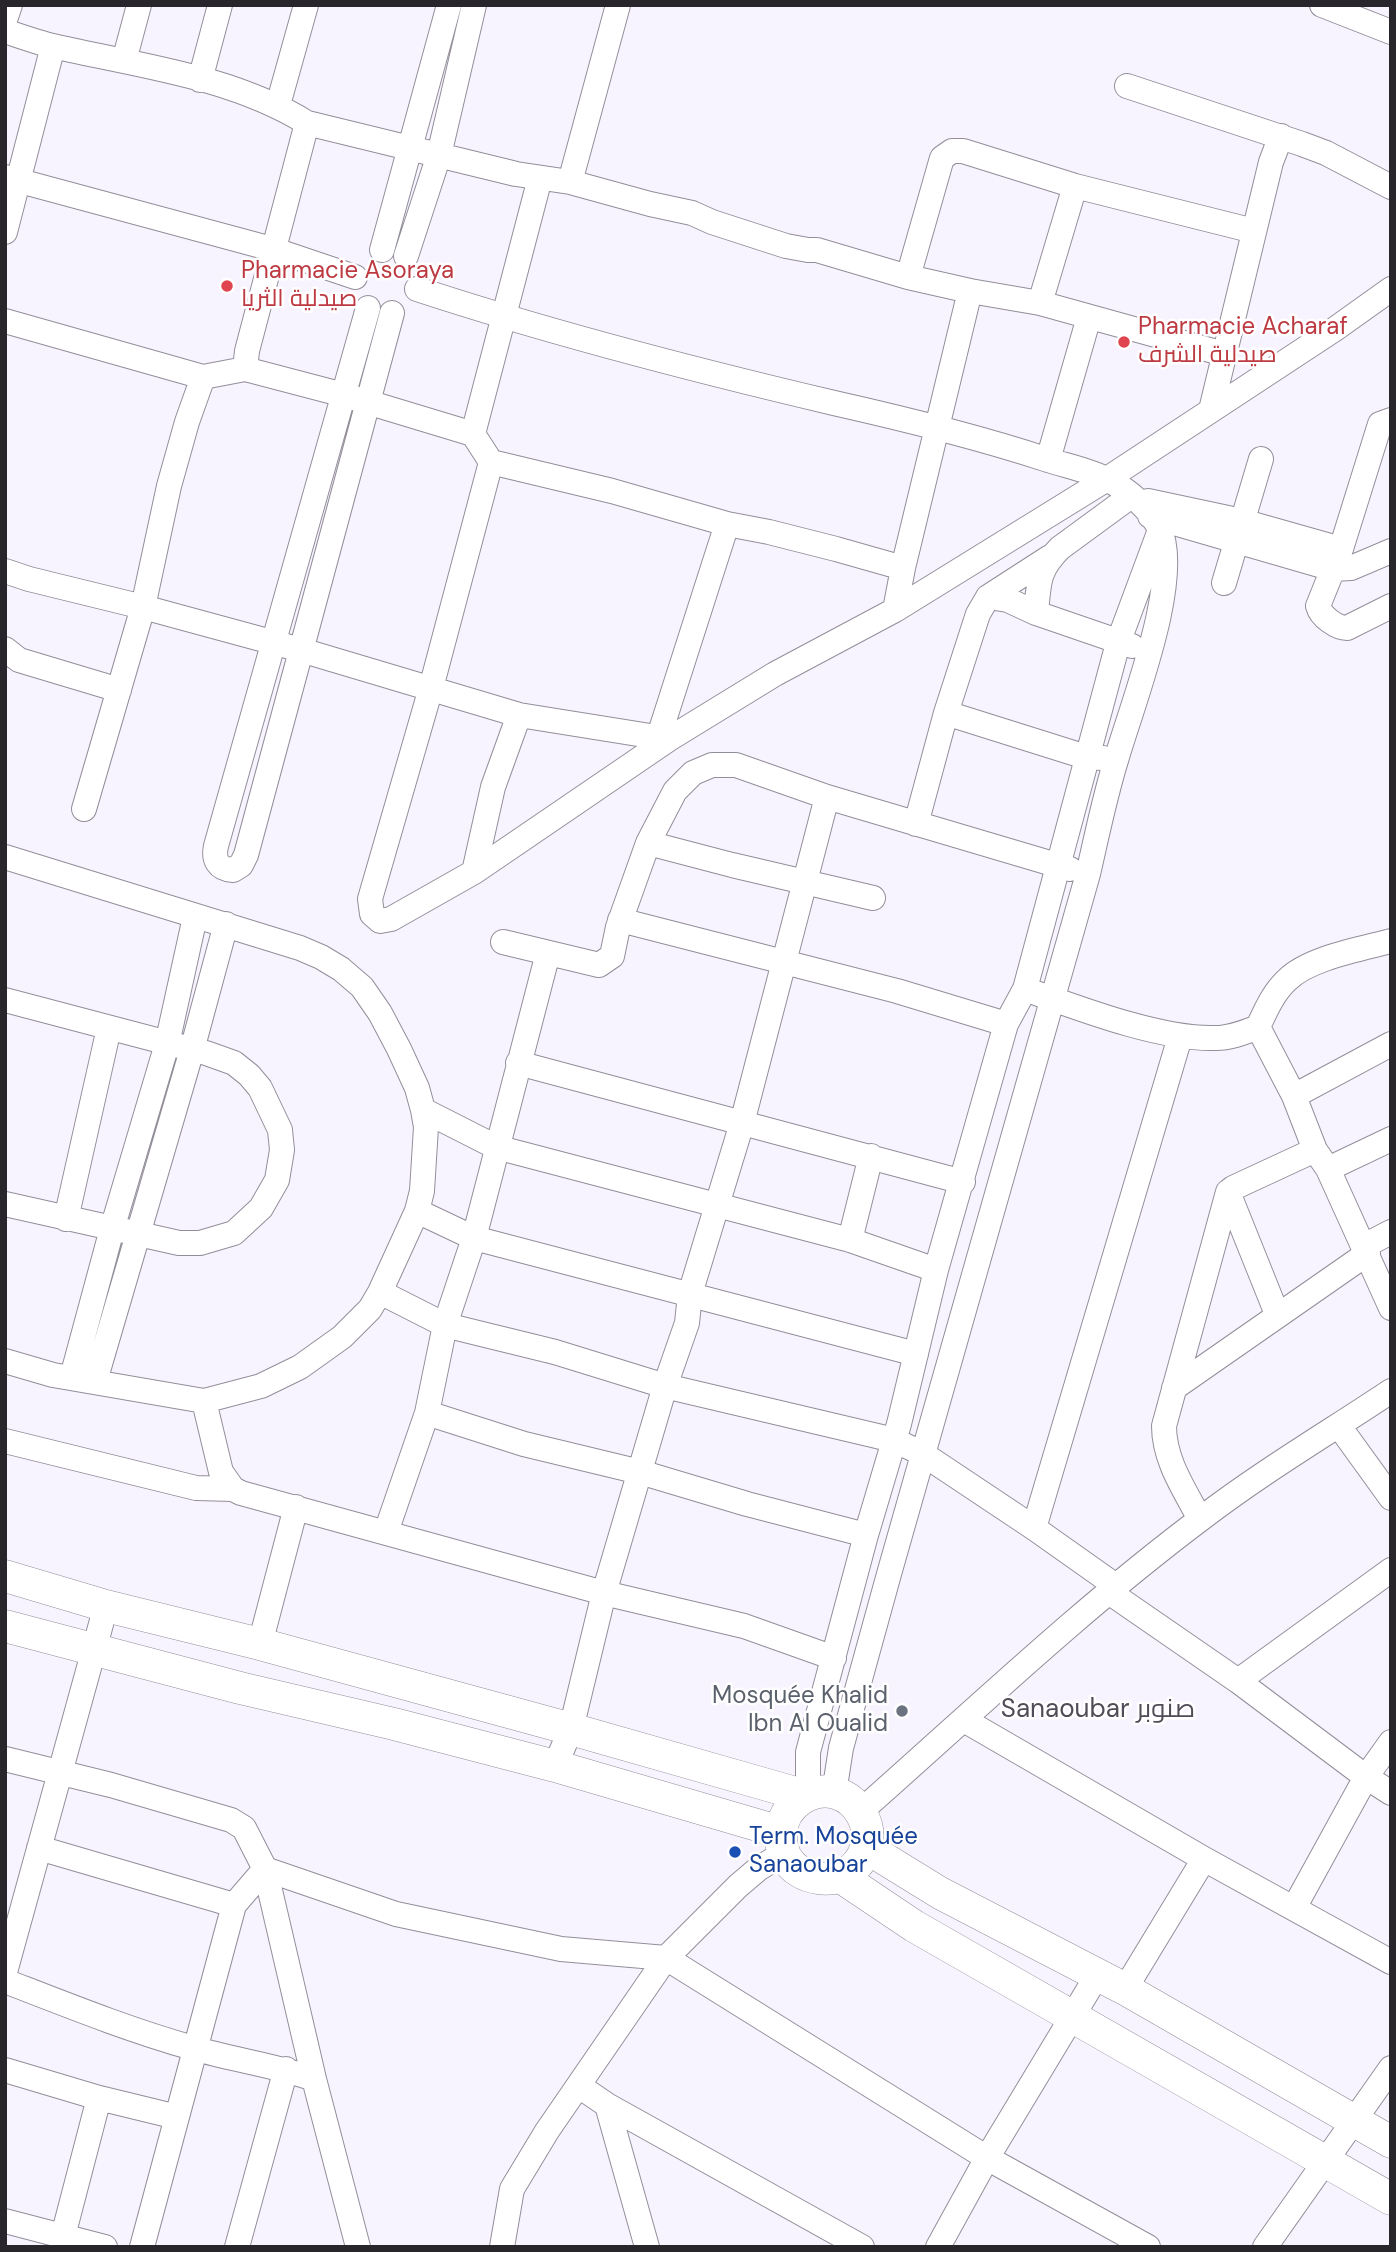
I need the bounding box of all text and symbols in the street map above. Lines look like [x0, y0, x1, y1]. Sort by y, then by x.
place label: Pharmacie Asoraya صيدلية الثريا [241, 258, 454, 314]
marker: Pharmacie Asoraya صيدلية الثريا [219, 278, 235, 294]
place label: Pharmacie Acharaf صيدلية الشرف [1138, 314, 1348, 370]
marker: Pharmacie Acharaf صيدلية الشرف [1116, 334, 1132, 350]
place label: Mosquée Khalid Ibn Al Oualid [712, 1683, 888, 1739]
district label: Sanaoubar صنوبر [1001, 1694, 1195, 1726]
marker: Mosquée Khalid Ibn Al Oualid [894, 1703, 910, 1719]
place label: Term. Mosquée Sanaoubar [749, 1824, 918, 1880]
marker: Term. Mosquée Sanaoubar [727, 1844, 743, 1860]

